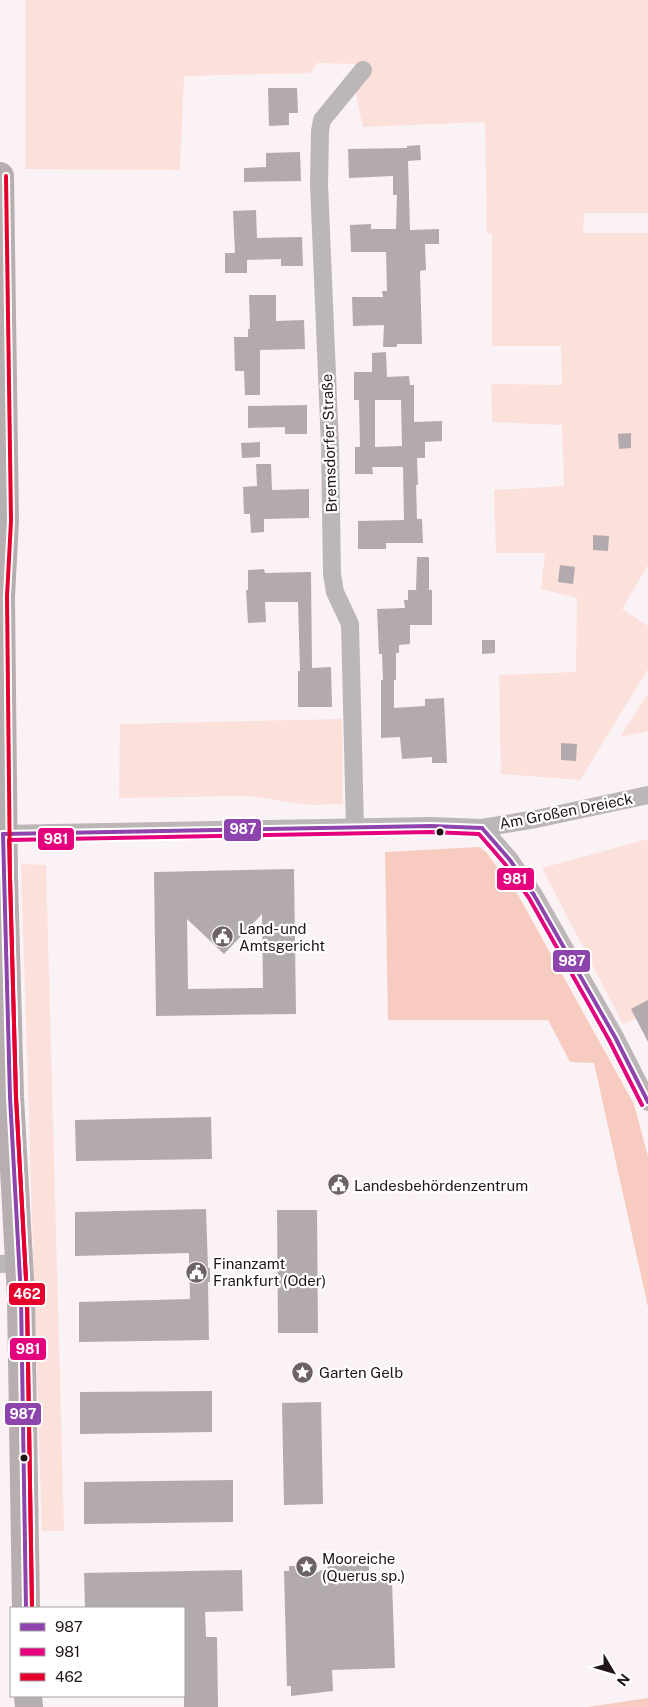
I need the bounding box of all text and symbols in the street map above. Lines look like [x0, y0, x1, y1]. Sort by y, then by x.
street label: Bremsdorfer Straße [318, 373, 340, 513]
street label: Am Großen Dreieck [498, 790, 634, 832]
line badge: 987 [223, 818, 262, 842]
text: 987 [229, 821, 257, 837]
line badge: 981 [37, 827, 75, 851]
unlabelled marker [435, 827, 445, 837]
text: 981 [44, 831, 68, 847]
line badge: 981 [496, 867, 535, 891]
text: 981 [503, 871, 527, 887]
place label: Land- und Amtsgericht [239, 920, 325, 954]
public building icon: Land- und Amtsgericht [211, 925, 235, 949]
line badge: 987 [552, 949, 591, 973]
text: 987 [558, 953, 586, 969]
public building icon: Landesbehördenzentrum [326, 1173, 350, 1197]
place label: Landesbehördenzentrum [354, 1177, 528, 1194]
place label: Finanzamt Frankfurt (Oder) [213, 1255, 326, 1289]
public building icon: Finanzamt Frankfurt (Oder) [185, 1260, 209, 1284]
line badge: 462 [8, 1282, 46, 1306]
text: 462 [13, 1286, 41, 1302]
line badge: 981 [9, 1337, 47, 1361]
text: 981 [16, 1341, 40, 1357]
place icon: Garten Gelb [291, 1360, 315, 1384]
place label: Garten Gelb [319, 1364, 403, 1381]
line badge: 987 [4, 1402, 42, 1426]
text: 987 [9, 1406, 37, 1422]
unlabelled marker [19, 1453, 29, 1463]
place label: Mooreiche (Querus sp.) [322, 1550, 405, 1584]
place icon: Mooreiche (Querus sp.) [294, 1555, 318, 1579]
legend [10, 1607, 185, 1697]
text: 987 [55, 1618, 83, 1635]
text: 981 [55, 1643, 80, 1660]
north arrow [588, 1647, 638, 1697]
text: 462 [55, 1668, 83, 1685]
text: N [614, 1671, 633, 1689]

